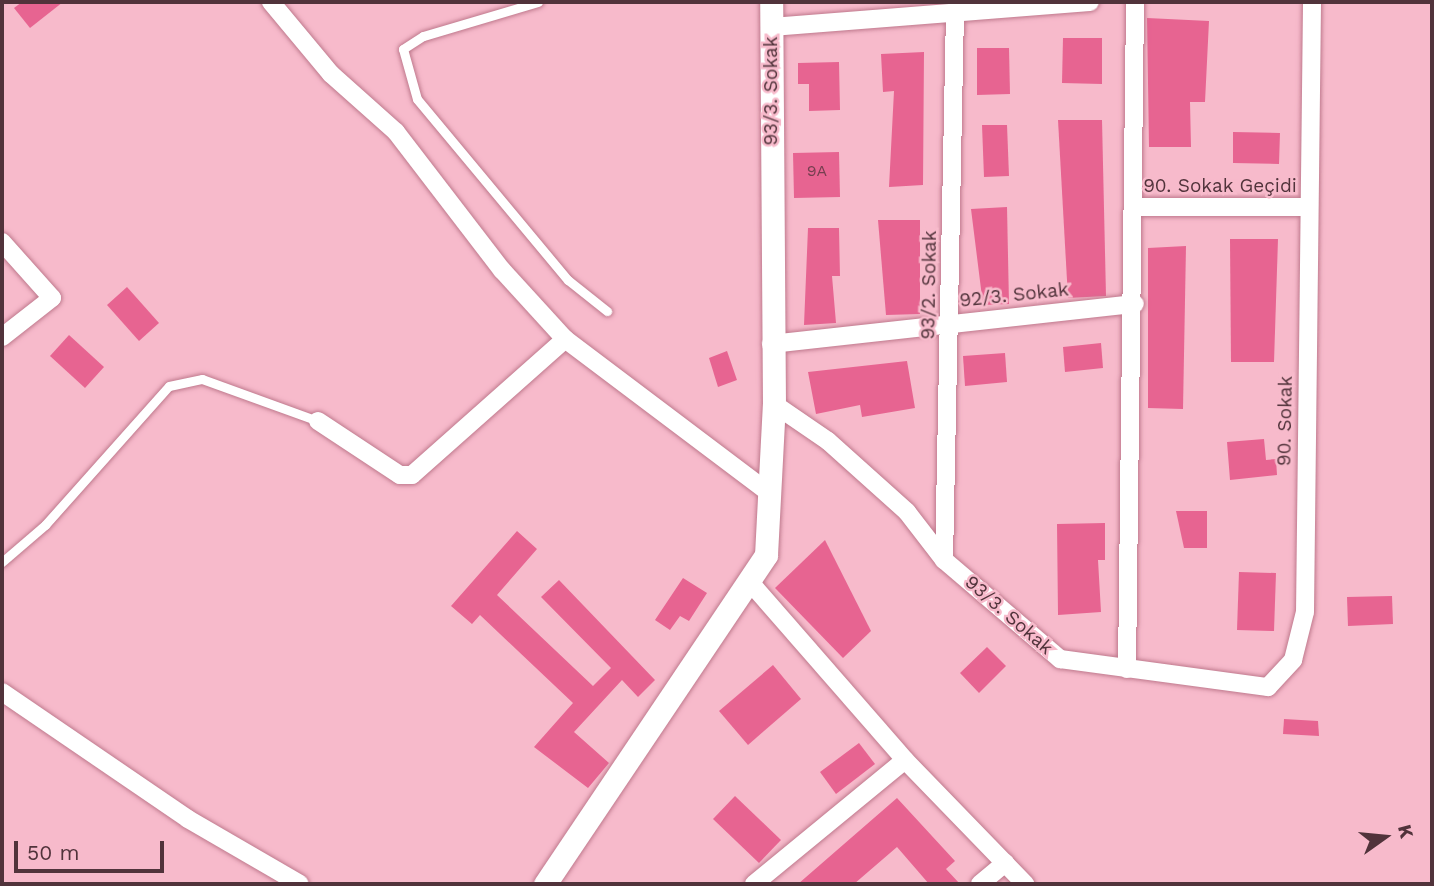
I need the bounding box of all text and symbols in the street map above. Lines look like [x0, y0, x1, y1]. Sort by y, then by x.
street label: 93/3. Sokak [760, 36, 782, 146]
house number: 9A [807, 161, 827, 181]
street label: 90. Sokak Geçidi [1143, 175, 1297, 197]
street label: 93/2. Sokak [917, 230, 941, 340]
street label: 92/3. Sokak [958, 278, 1070, 312]
street label: 90. Sokak [1273, 376, 1297, 466]
street label: 93/3. Sokak [960, 571, 1058, 659]
north arrow [1350, 802, 1420, 872]
text: K [1393, 822, 1419, 841]
scale bar [18, 826, 168, 870]
text: 50 m [27, 840, 79, 865]

